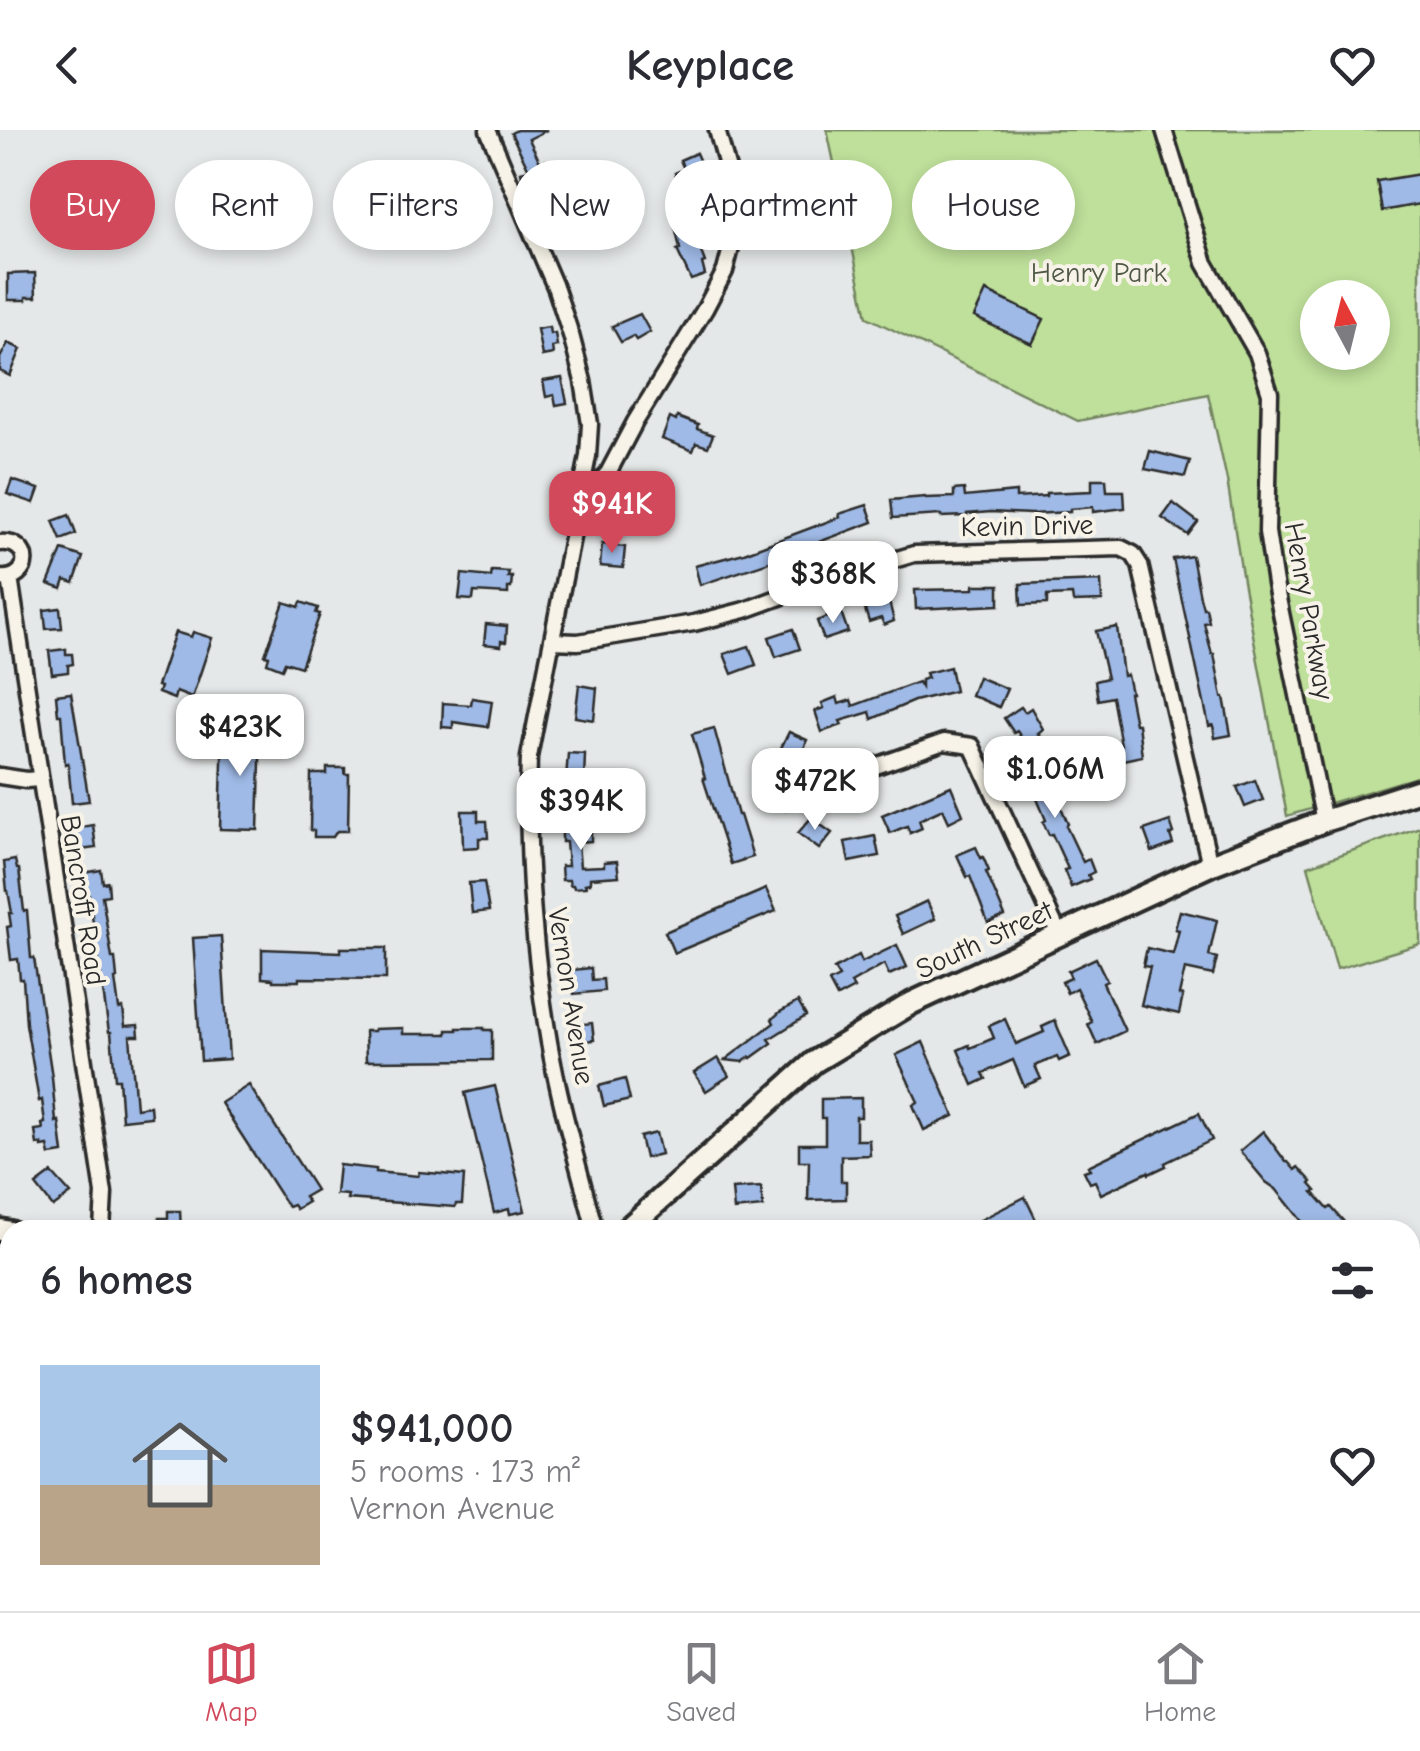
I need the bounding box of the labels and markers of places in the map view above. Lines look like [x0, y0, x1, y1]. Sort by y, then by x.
pin: $941K [542, 471, 682, 556]
pin: $368K [763, 541, 903, 626]
pin: $423K [170, 694, 310, 779]
pin: $1.06M [974, 736, 1136, 821]
pin: $472K [745, 748, 885, 833]
pin: $394K [511, 768, 651, 853]

